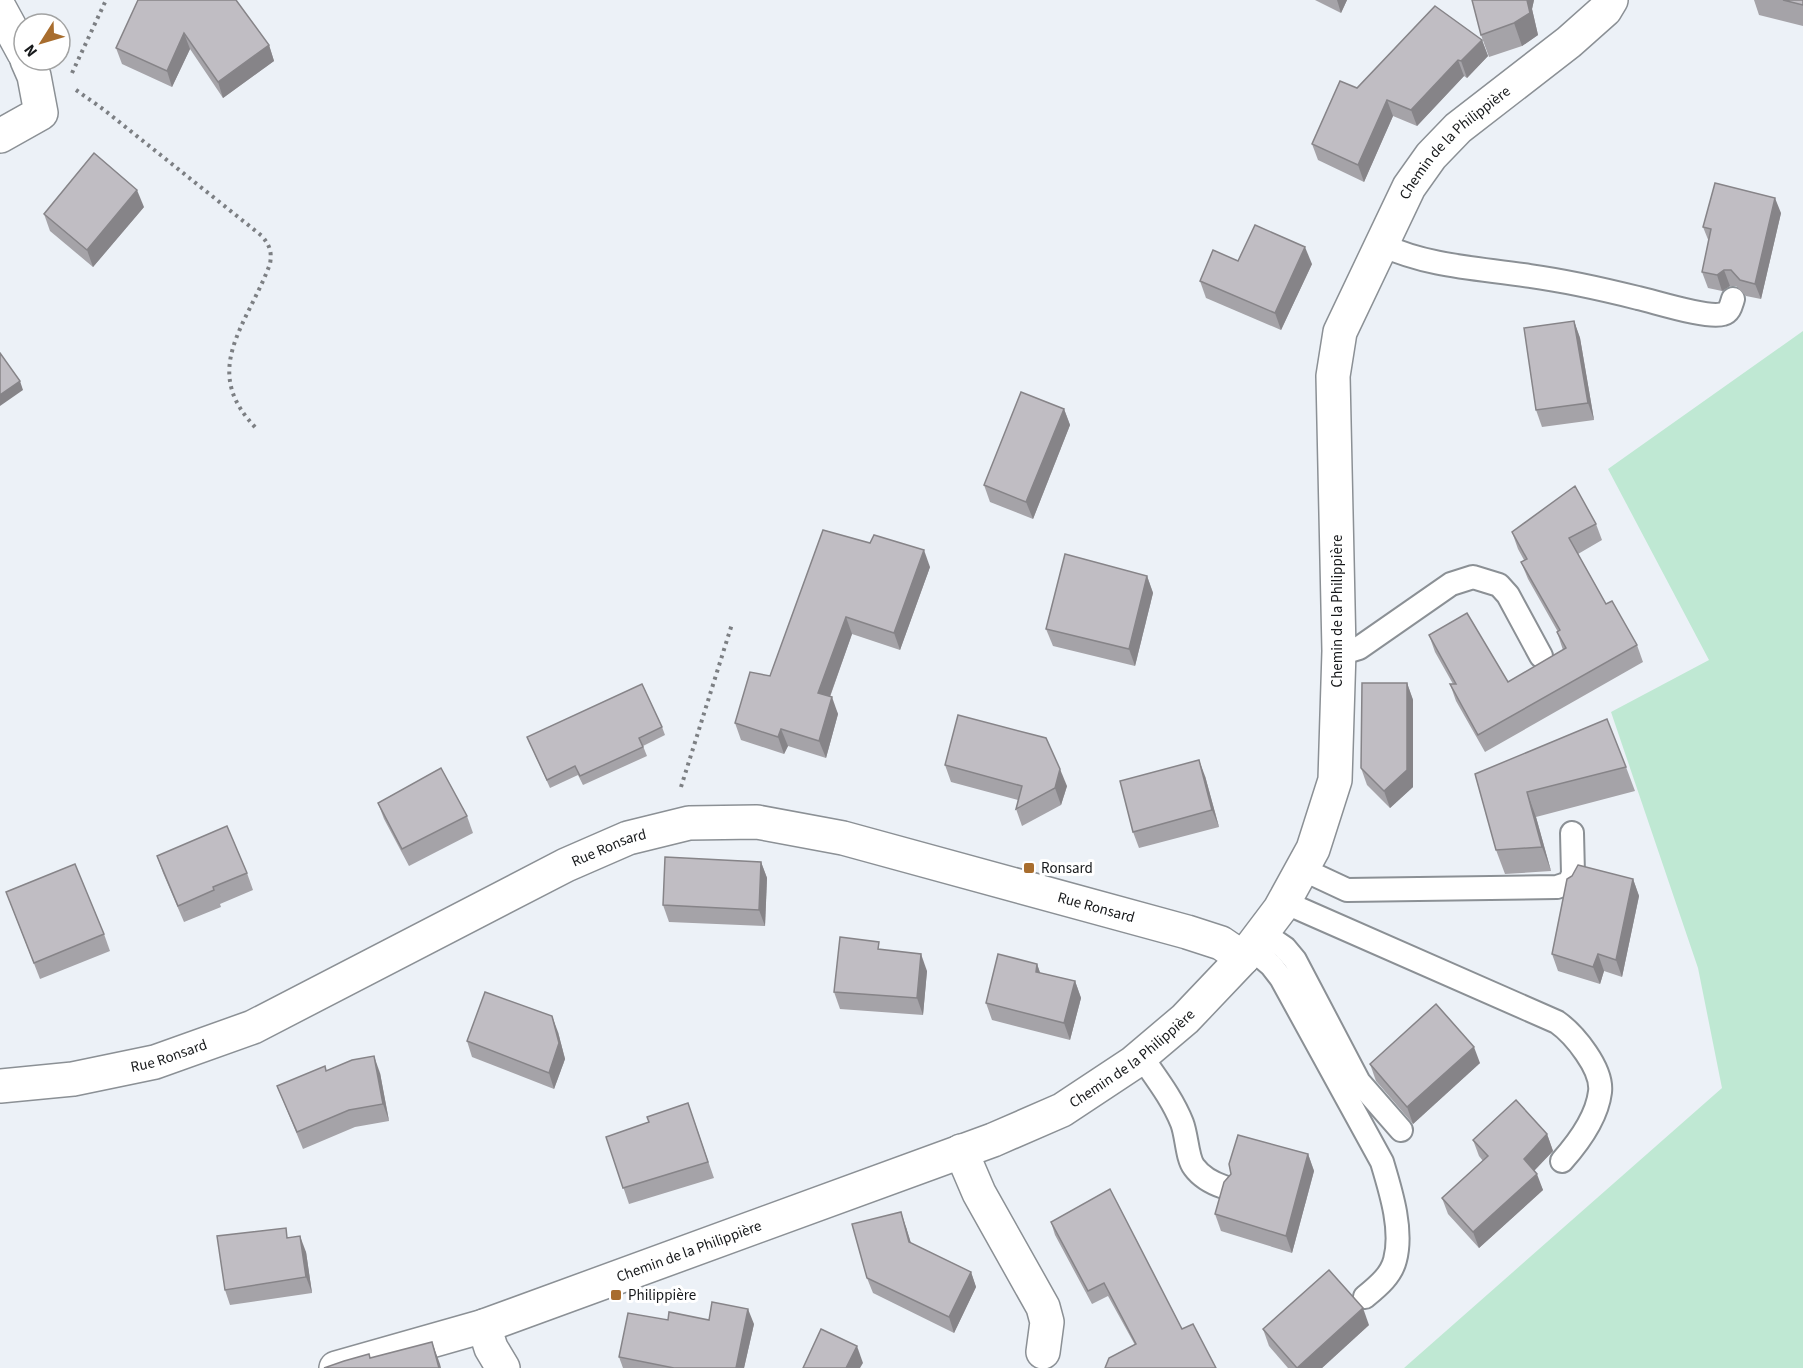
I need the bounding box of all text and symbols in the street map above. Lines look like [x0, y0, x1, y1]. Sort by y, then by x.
north arrow [12, 12, 72, 72]
text: N [19, 40, 43, 61]
street label: Chemin de la Philippière [1394, 81, 1515, 203]
street label: Chemin de la Philippière [1327, 535, 1348, 687]
street label: Rue Ronsard [568, 823, 648, 872]
place label: Ronsard [1041, 858, 1093, 879]
marker: Ronsard [1022, 861, 1036, 875]
street label: Rue Ronsard [1055, 887, 1137, 928]
street label: Chemin de la Philippière [1065, 1004, 1200, 1113]
street label: Rue Ronsard [129, 1034, 210, 1077]
street label: Chemin de la Philippière [613, 1215, 764, 1287]
place label: Philippière [628, 1285, 696, 1306]
marker: Philippière [609, 1288, 623, 1302]

